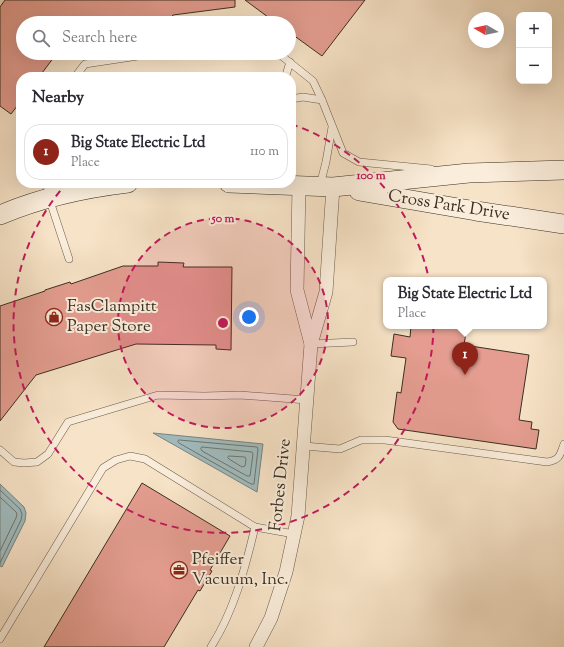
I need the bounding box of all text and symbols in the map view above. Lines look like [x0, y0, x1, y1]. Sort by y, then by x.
north arrow [468, 12, 504, 48]
map controls [516, 12, 552, 84]
button: + [516, 12, 552, 48]
search box [16, 16, 296, 60]
icon: search [30, 27, 52, 49]
text: Search here [62, 28, 137, 49]
button: − [516, 48, 552, 84]
text: Nearby [32, 86, 84, 110]
text: Big State Electric Ltd [71, 133, 206, 154]
text: 1 [44, 143, 48, 161]
text: 110 m [250, 143, 279, 161]
text: Place [71, 154, 100, 172]
text: 100 m [355, 167, 386, 185]
street label: Cross Park Drive [386, 185, 512, 227]
text: 50 m [211, 210, 235, 228]
popup [383, 277, 547, 329]
text: Big State Electric Ltd [398, 284, 532, 305]
place label: FasClampitt Paper Store [67, 295, 157, 339]
text: Place [398, 305, 426, 323]
shop icon: FasClampitt Paper Store [44, 307, 64, 327]
your location [239, 307, 259, 327]
centre of rings [216, 316, 230, 330]
pin: 1 [452, 342, 478, 375]
street label: Forbes Drive [264, 437, 298, 533]
place label: Pfeiffer Vacuum, Inc. [192, 548, 288, 592]
office icon: Pfeiffer Vacuum, Inc. [169, 560, 189, 580]

